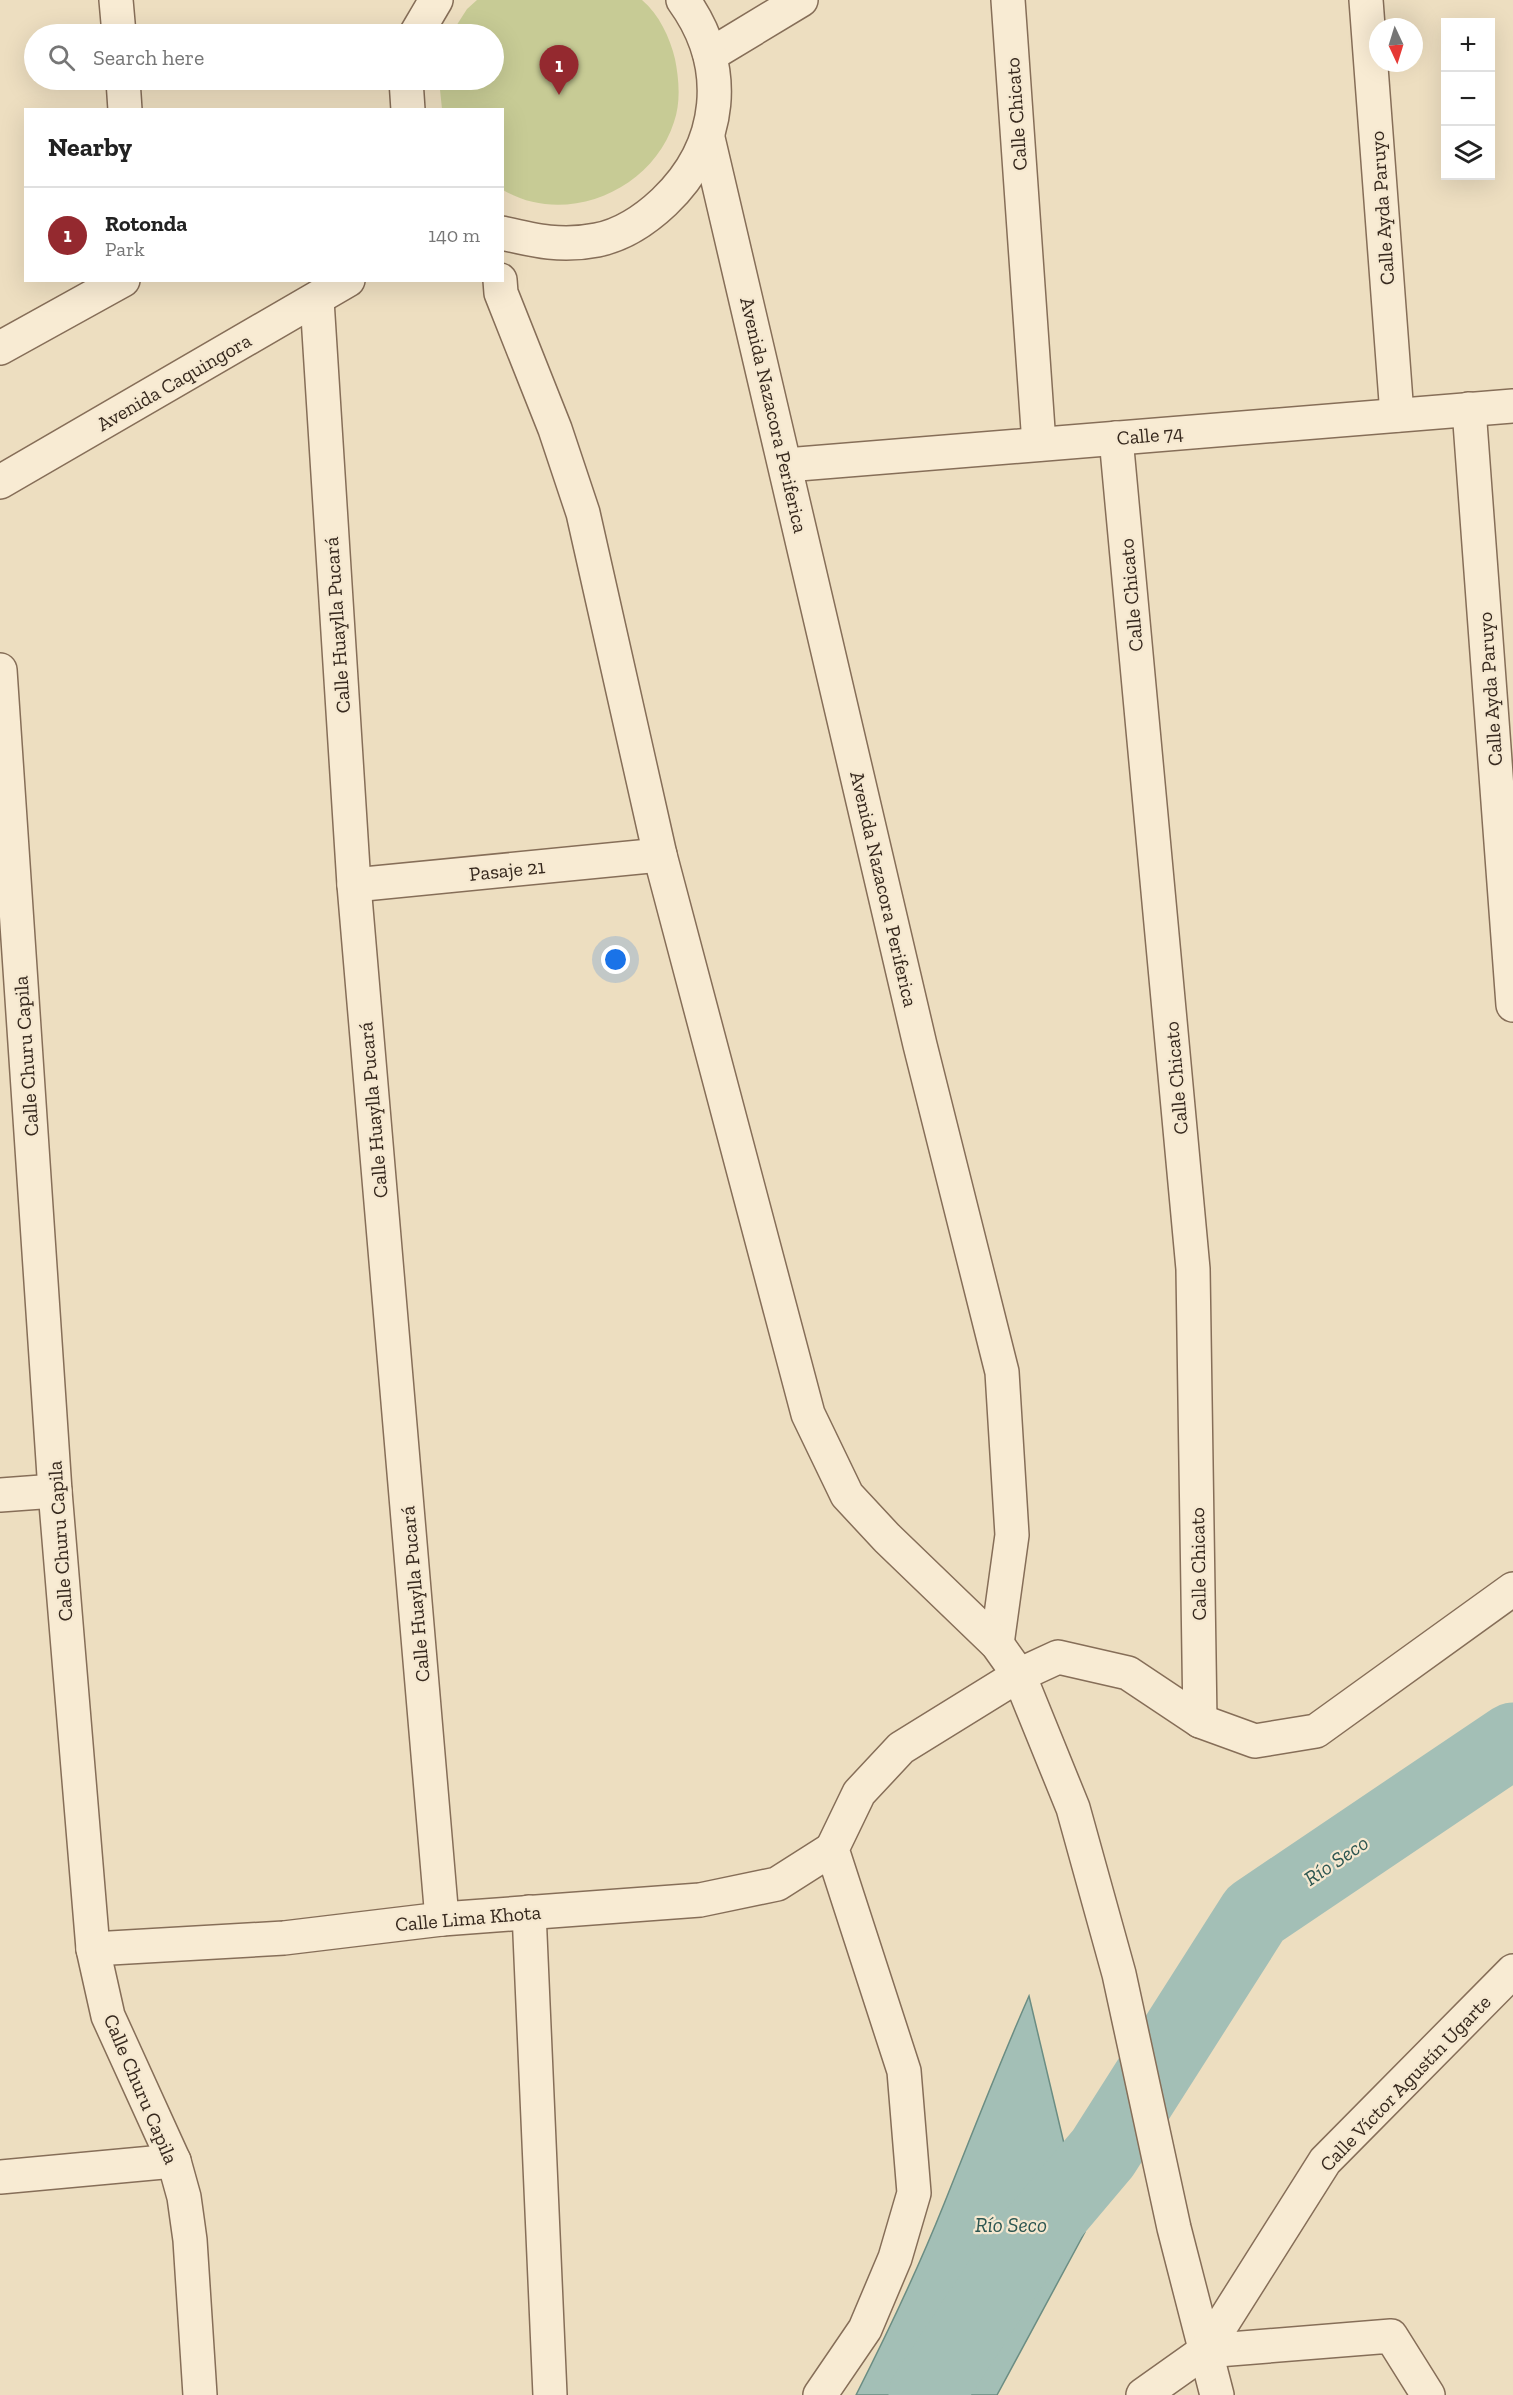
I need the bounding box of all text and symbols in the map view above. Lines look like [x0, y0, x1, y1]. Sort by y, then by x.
north arrow [1369, 18, 1423, 72]
map controls [1441, 18, 1495, 180]
button: + [1441, 18, 1495, 72]
search box [24, 24, 504, 90]
icon: search [45, 41, 78, 74]
text: Search here [93, 44, 204, 71]
pin: 1 [540, 46, 578, 95]
street label: Calle Chicato [1000, 57, 1032, 171]
button: − [1441, 72, 1495, 126]
button: layers [1441, 126, 1495, 180]
street label: Calle Ayda Paruyo [1365, 130, 1399, 286]
text: Nearby [48, 131, 132, 163]
text: Rotonda [105, 210, 187, 237]
text: 1 [63, 223, 72, 247]
text: 140 m [428, 223, 480, 247]
text: Park [105, 237, 145, 261]
street label: Avenida Nazacora Periferica [735, 295, 813, 536]
street label: Avenida Caquingora [93, 328, 256, 436]
street label: Calle 74 [1116, 420, 1185, 450]
street label: Calle Huaylla Pucará [319, 536, 355, 714]
street label: Calle Chicato [1114, 537, 1148, 653]
street label: Calle Ayda Paruyo [1473, 611, 1507, 767]
street label: Avenida Nazacora Periferica [845, 769, 923, 1010]
street label: Pasaje 21 [468, 854, 547, 886]
your location [601, 945, 630, 974]
street label: Calle Churu Capila [8, 975, 44, 1137]
street label: Calle Chicato [1159, 1020, 1193, 1136]
street label: Calle Huaylla Pucará [353, 1021, 393, 1199]
street label: Calle Churu Capila [42, 1460, 78, 1622]
street label: Calle Huaylla Pucará [395, 1505, 435, 1683]
street label: Calle Chicato [1185, 1507, 1211, 1621]
water label: Río Seco [1299, 1829, 1373, 1891]
street label: Calle Lima Khota [394, 1900, 542, 1936]
street label: Calle Víctor Agustín Ugarte [1314, 1990, 1496, 2176]
street label: Calle Churu Capila [99, 2010, 184, 2168]
water label: Río Seco [975, 2212, 1047, 2237]

